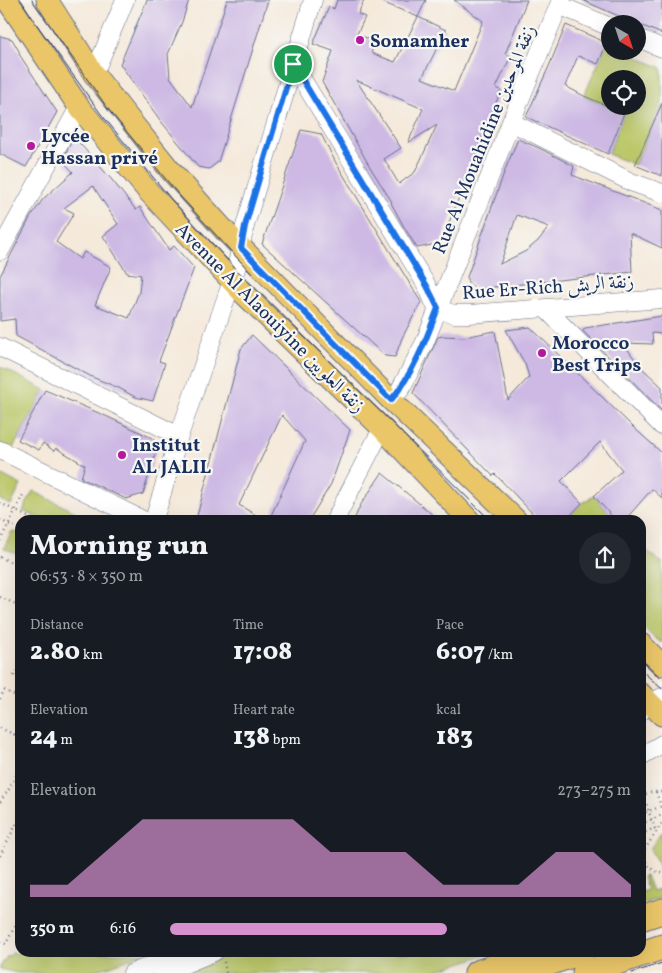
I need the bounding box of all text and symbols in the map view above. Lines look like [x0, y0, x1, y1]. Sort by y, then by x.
north arrow [601, 15, 646, 60]
map controls [601, 15, 646, 115]
street label: Rue Al Mouahidine زنقة الموحدين [427, 21, 543, 258]
place label: Somamher [370, 29, 469, 55]
marker: Somamher [354, 34, 366, 46]
pin [272, 43, 314, 85]
icon: arrive [279, 50, 307, 78]
button: locate [601, 70, 646, 115]
place label: Lycée Hassan privé [41, 124, 158, 172]
marker: Lycée Hassan privé [25, 140, 37, 152]
street label: Avenue Al Alaouiyine زنقة العلويين [169, 218, 370, 419]
street label: Rue Er-Rich زنقة الريش [461, 269, 635, 307]
place label: Morocco Best Trips [552, 331, 642, 379]
marker: Morocco Best Trips [536, 347, 548, 359]
place label: Institut AL JALIL [132, 433, 212, 481]
marker: Institut AL JALIL [116, 449, 128, 461]
text: Morning run [30, 527, 208, 566]
button: share [579, 532, 631, 584]
text: 06:53 · 8 × 350 m [30, 566, 143, 588]
text: Distance [30, 616, 84, 635]
text: Time [233, 616, 264, 635]
text: Pace [436, 616, 464, 635]
text: 2.80 [30, 635, 80, 670]
text: 17:08 [233, 635, 292, 670]
text: 6:07 [436, 635, 485, 670]
text: km [80, 646, 103, 665]
text: /km [485, 646, 513, 665]
text: Elevation [30, 701, 88, 720]
text: Heart rate [233, 701, 295, 720]
text: kcal [436, 701, 461, 720]
text: 24 [30, 720, 58, 755]
text: 138 [233, 720, 270, 755]
text: 183 [436, 720, 473, 755]
text: m [58, 731, 73, 750]
text: bpm [270, 731, 301, 750]
text: Elevation [30, 780, 97, 802]
text: 273–275 m [557, 780, 631, 802]
text: 350 m [30, 918, 74, 940]
text: 6:16 [110, 918, 136, 940]

